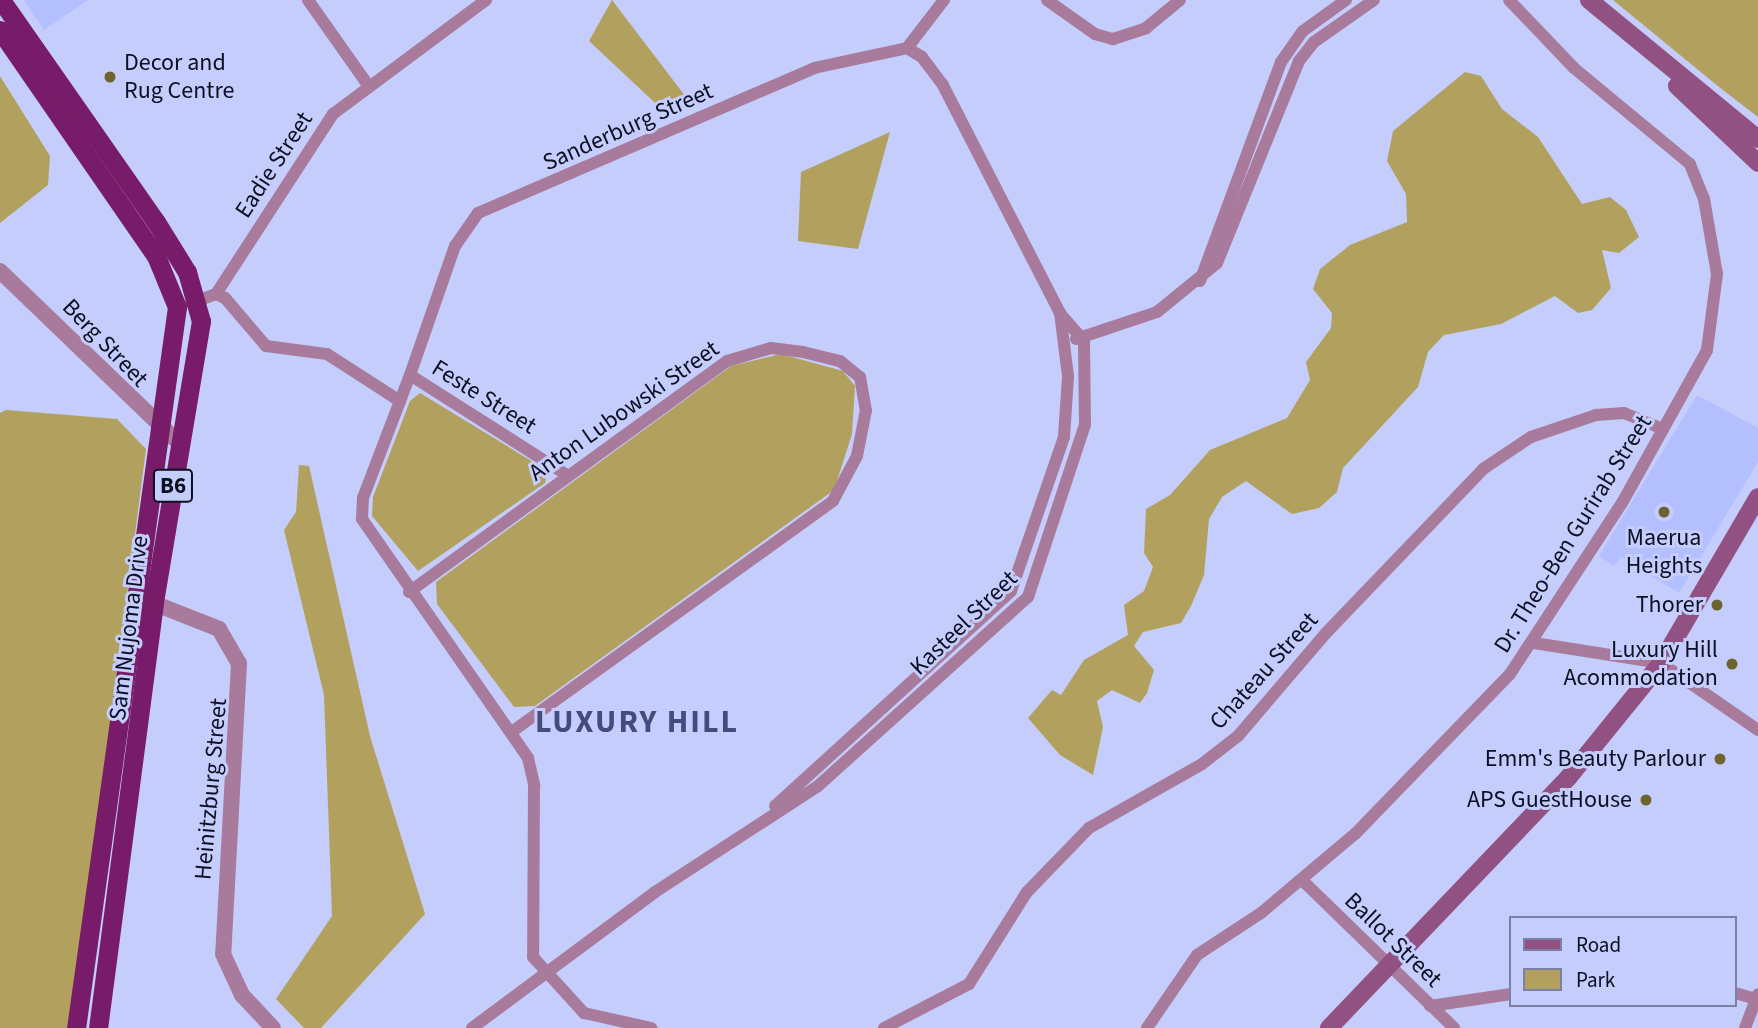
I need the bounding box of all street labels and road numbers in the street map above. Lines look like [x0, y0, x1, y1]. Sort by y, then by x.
street label: Sanderburg Street [539, 77, 717, 177]
street label: Eadie Street [229, 107, 319, 223]
street label: Berg Street [56, 293, 154, 393]
street label: Anton Lubowski Street [523, 335, 725, 487]
street label: Feste Street [426, 354, 542, 440]
street label: Dr. Theo-Ben Gurirab Street [1488, 410, 1658, 658]
road number: B6 [152, 466, 194, 506]
street label: Sam Nujoma Drive [103, 534, 155, 722]
street label: Kasteel Street [904, 565, 1024, 681]
street label: Chateau Street [1204, 606, 1324, 736]
street label: Heinitzburg Street [189, 697, 233, 881]
street label: Ballot Street [1338, 887, 1448, 993]

